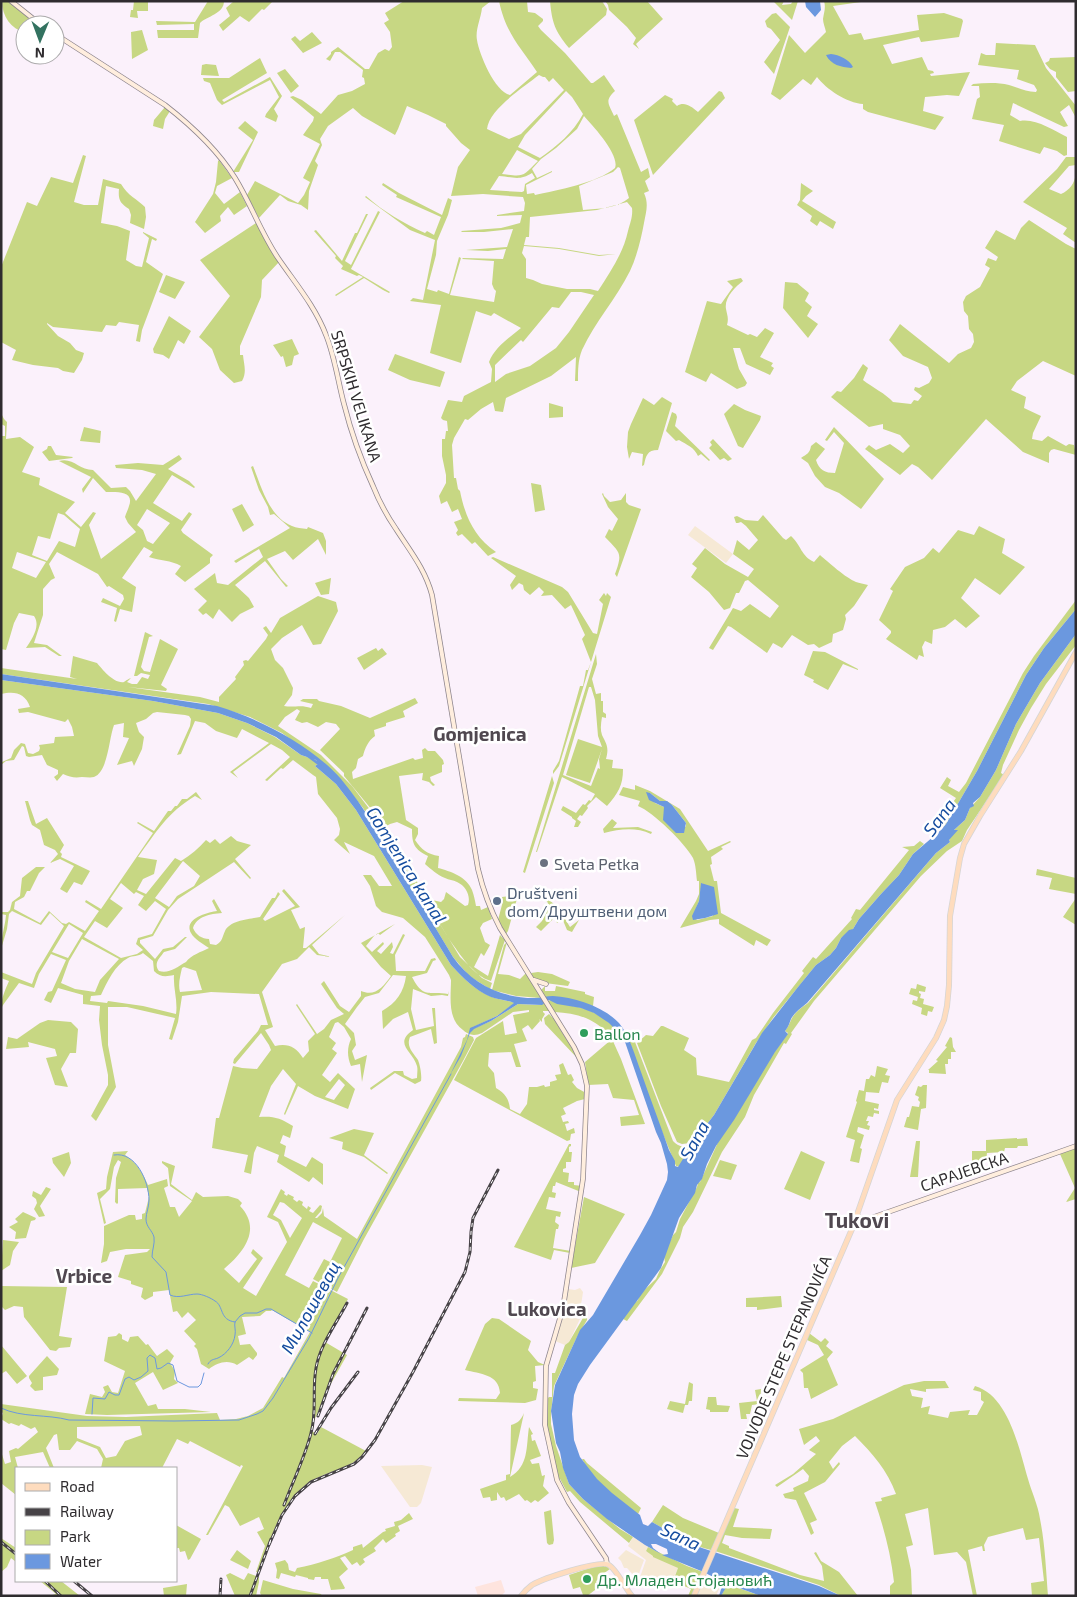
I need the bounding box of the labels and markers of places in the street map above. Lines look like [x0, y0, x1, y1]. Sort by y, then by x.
place label: Sveta Petka [554, 854, 639, 873]
marker: Sveta Petka [538, 857, 550, 869]
place label: Društveni dom/Друштвени дом [507, 883, 667, 921]
marker: Društveni dom/Друштвени дом [491, 895, 503, 907]
place label: Ballon [594, 1024, 641, 1043]
marker: Ballon [578, 1027, 590, 1039]
place label: Др. Младен Стојановић [597, 1570, 772, 1590]
marker: Др. Младен Стојановић [581, 1573, 593, 1585]

